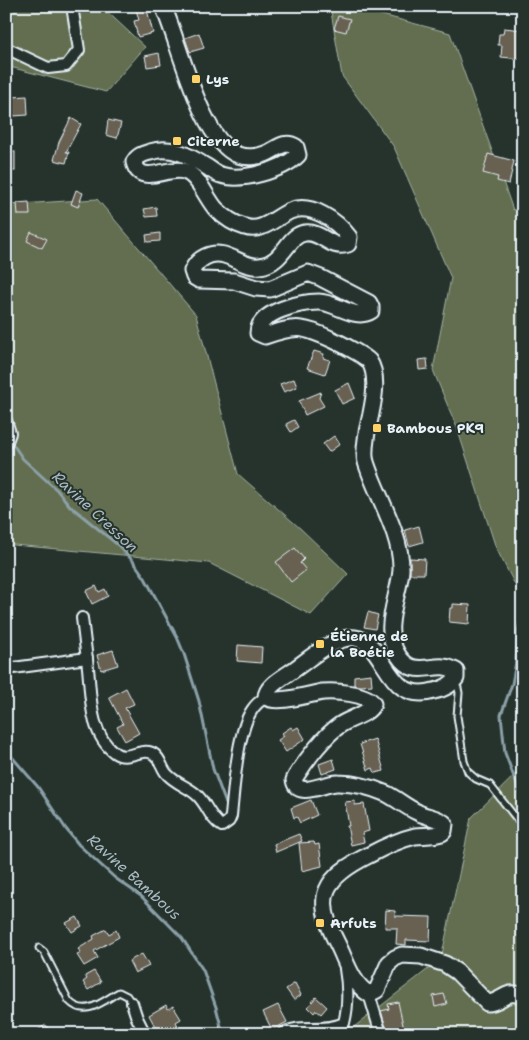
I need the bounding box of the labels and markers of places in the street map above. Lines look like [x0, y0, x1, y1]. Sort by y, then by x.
place label: Lys [206, 70, 229, 88]
marker: Lys [190, 73, 202, 85]
place label: Citerne [187, 132, 240, 150]
marker: Citerne [171, 135, 183, 147]
place label: Bambous PK9 [387, 419, 484, 437]
marker: Bambous PK9 [371, 422, 383, 434]
place label: Étienne de la Boétie [330, 627, 408, 661]
marker: Étienne de la Boétie [314, 638, 326, 650]
place label: Arfuts [330, 914, 377, 932]
marker: Arfuts [314, 917, 326, 929]

